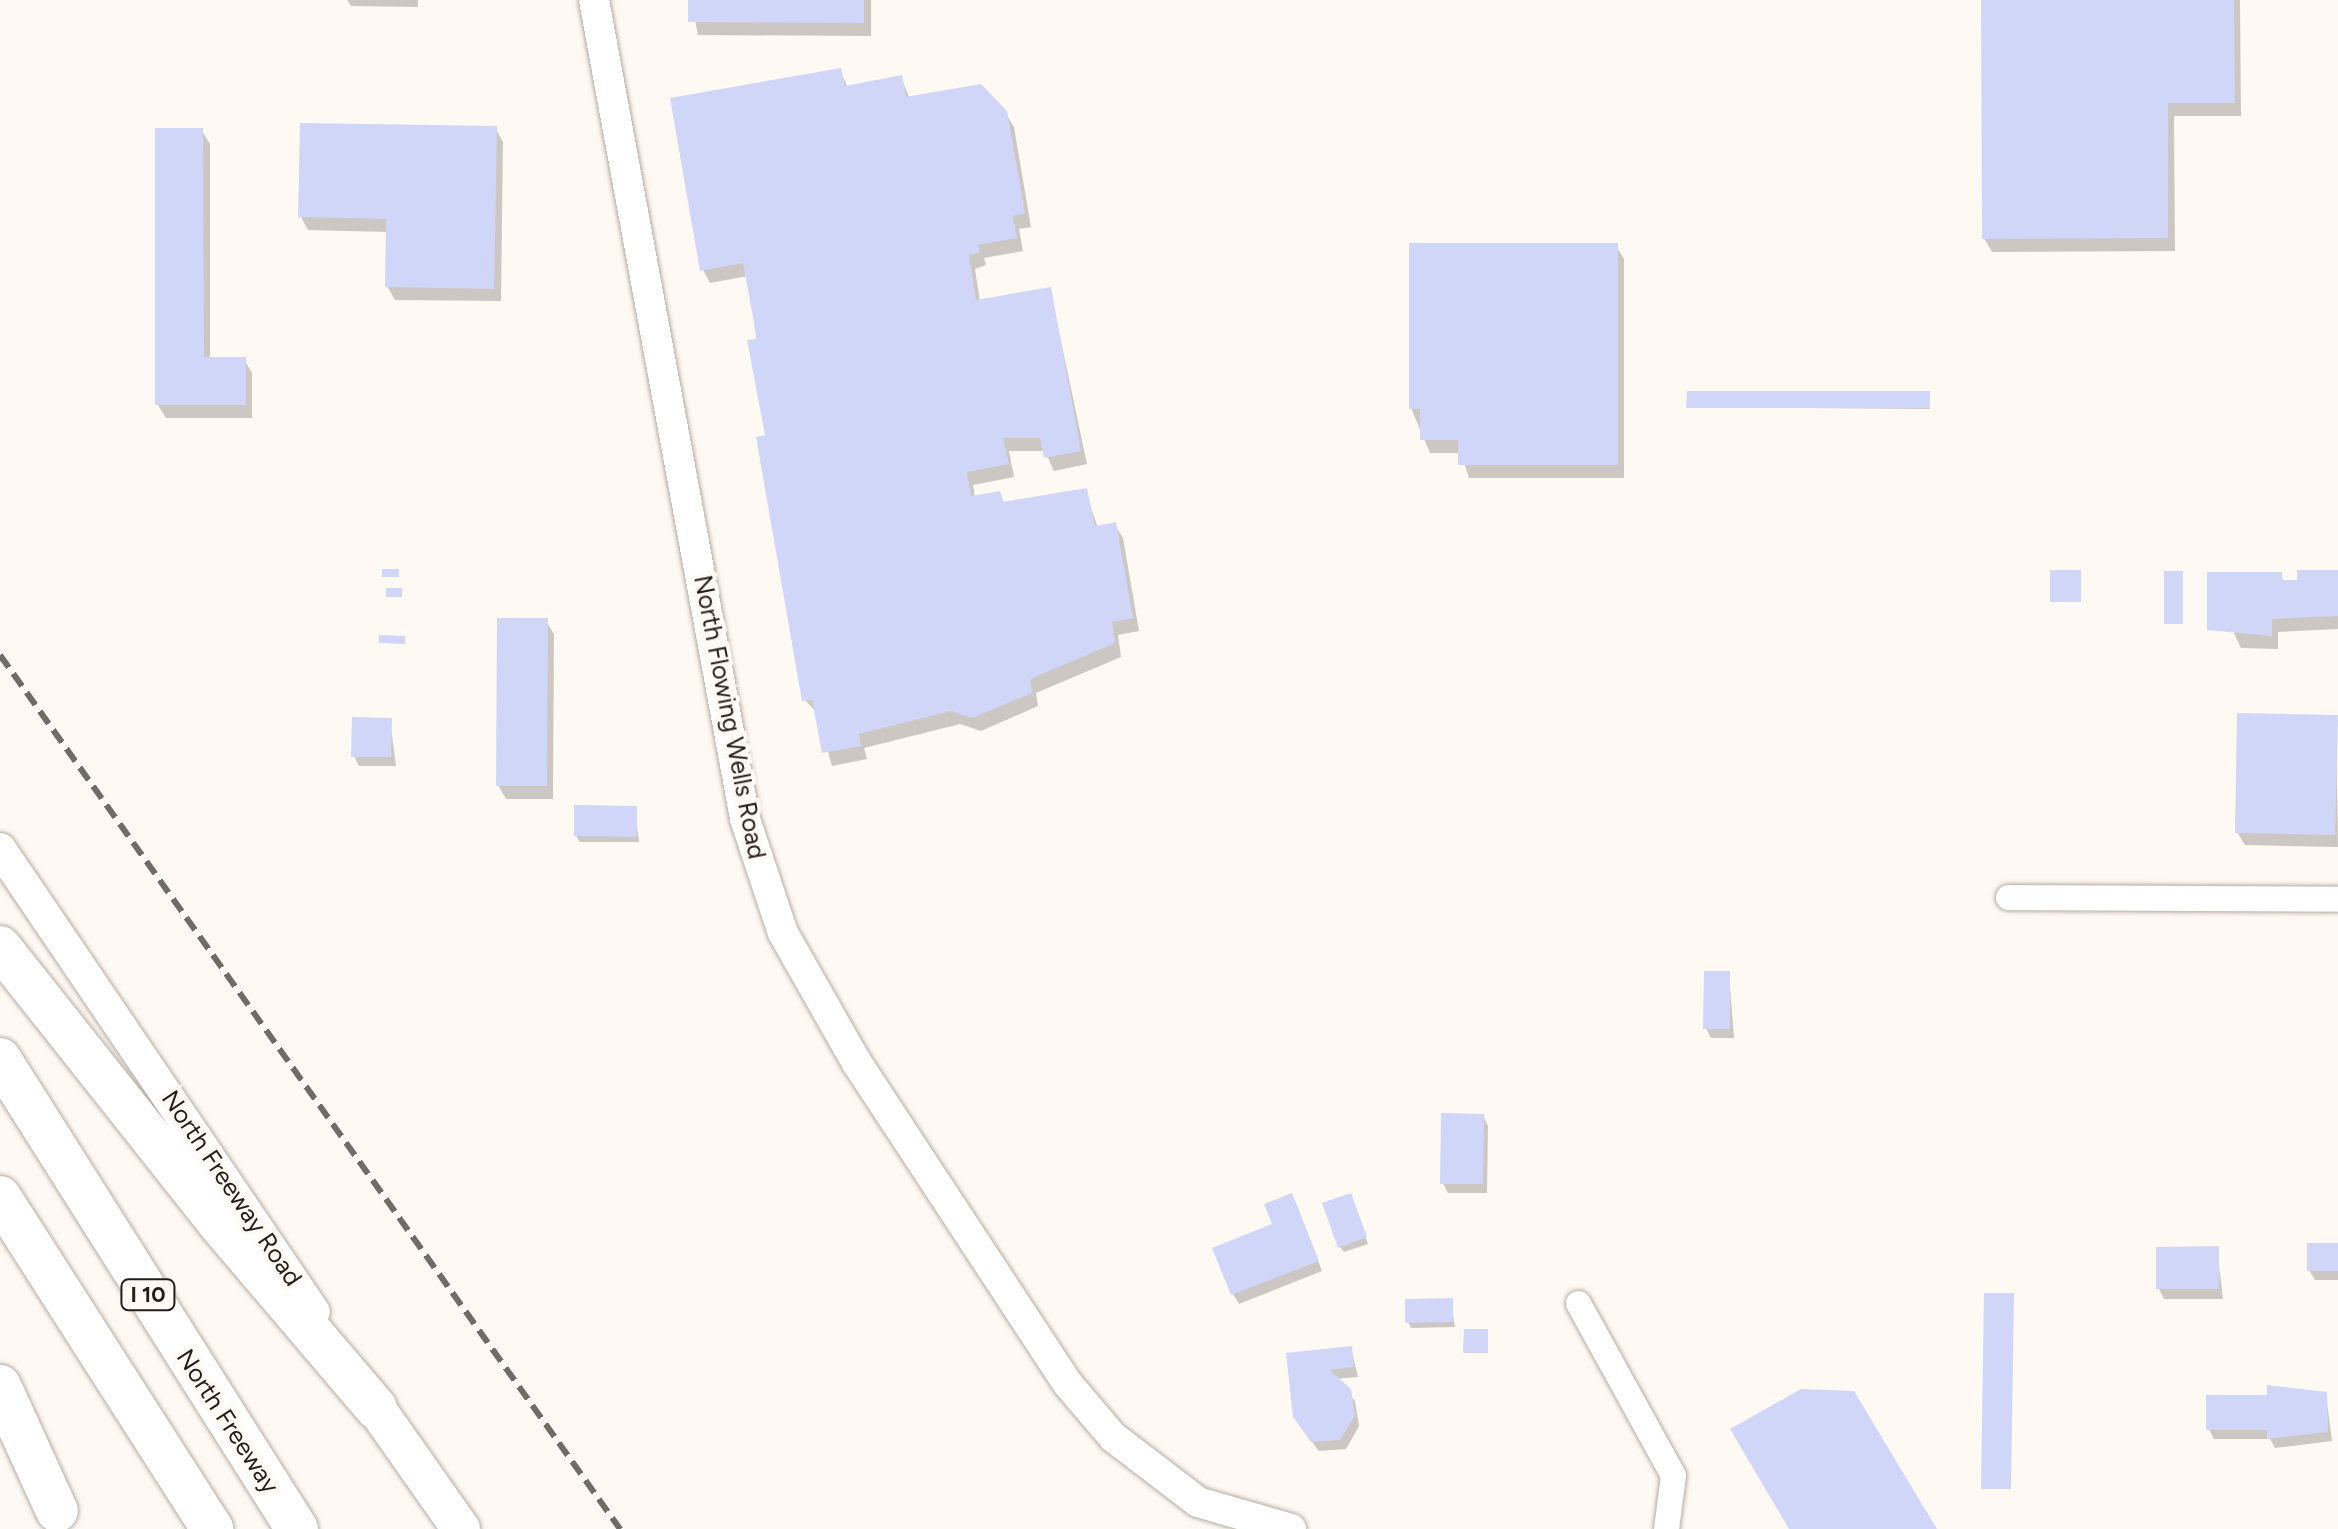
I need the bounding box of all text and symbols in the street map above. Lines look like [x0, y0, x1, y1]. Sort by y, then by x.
street label: North Flowing Wells Road [688, 573, 772, 861]
street label: North Freeway Road [155, 1085, 309, 1291]
road number: I 10 [118, 1278, 178, 1312]
street label: North Freeway [170, 1343, 286, 1499]

